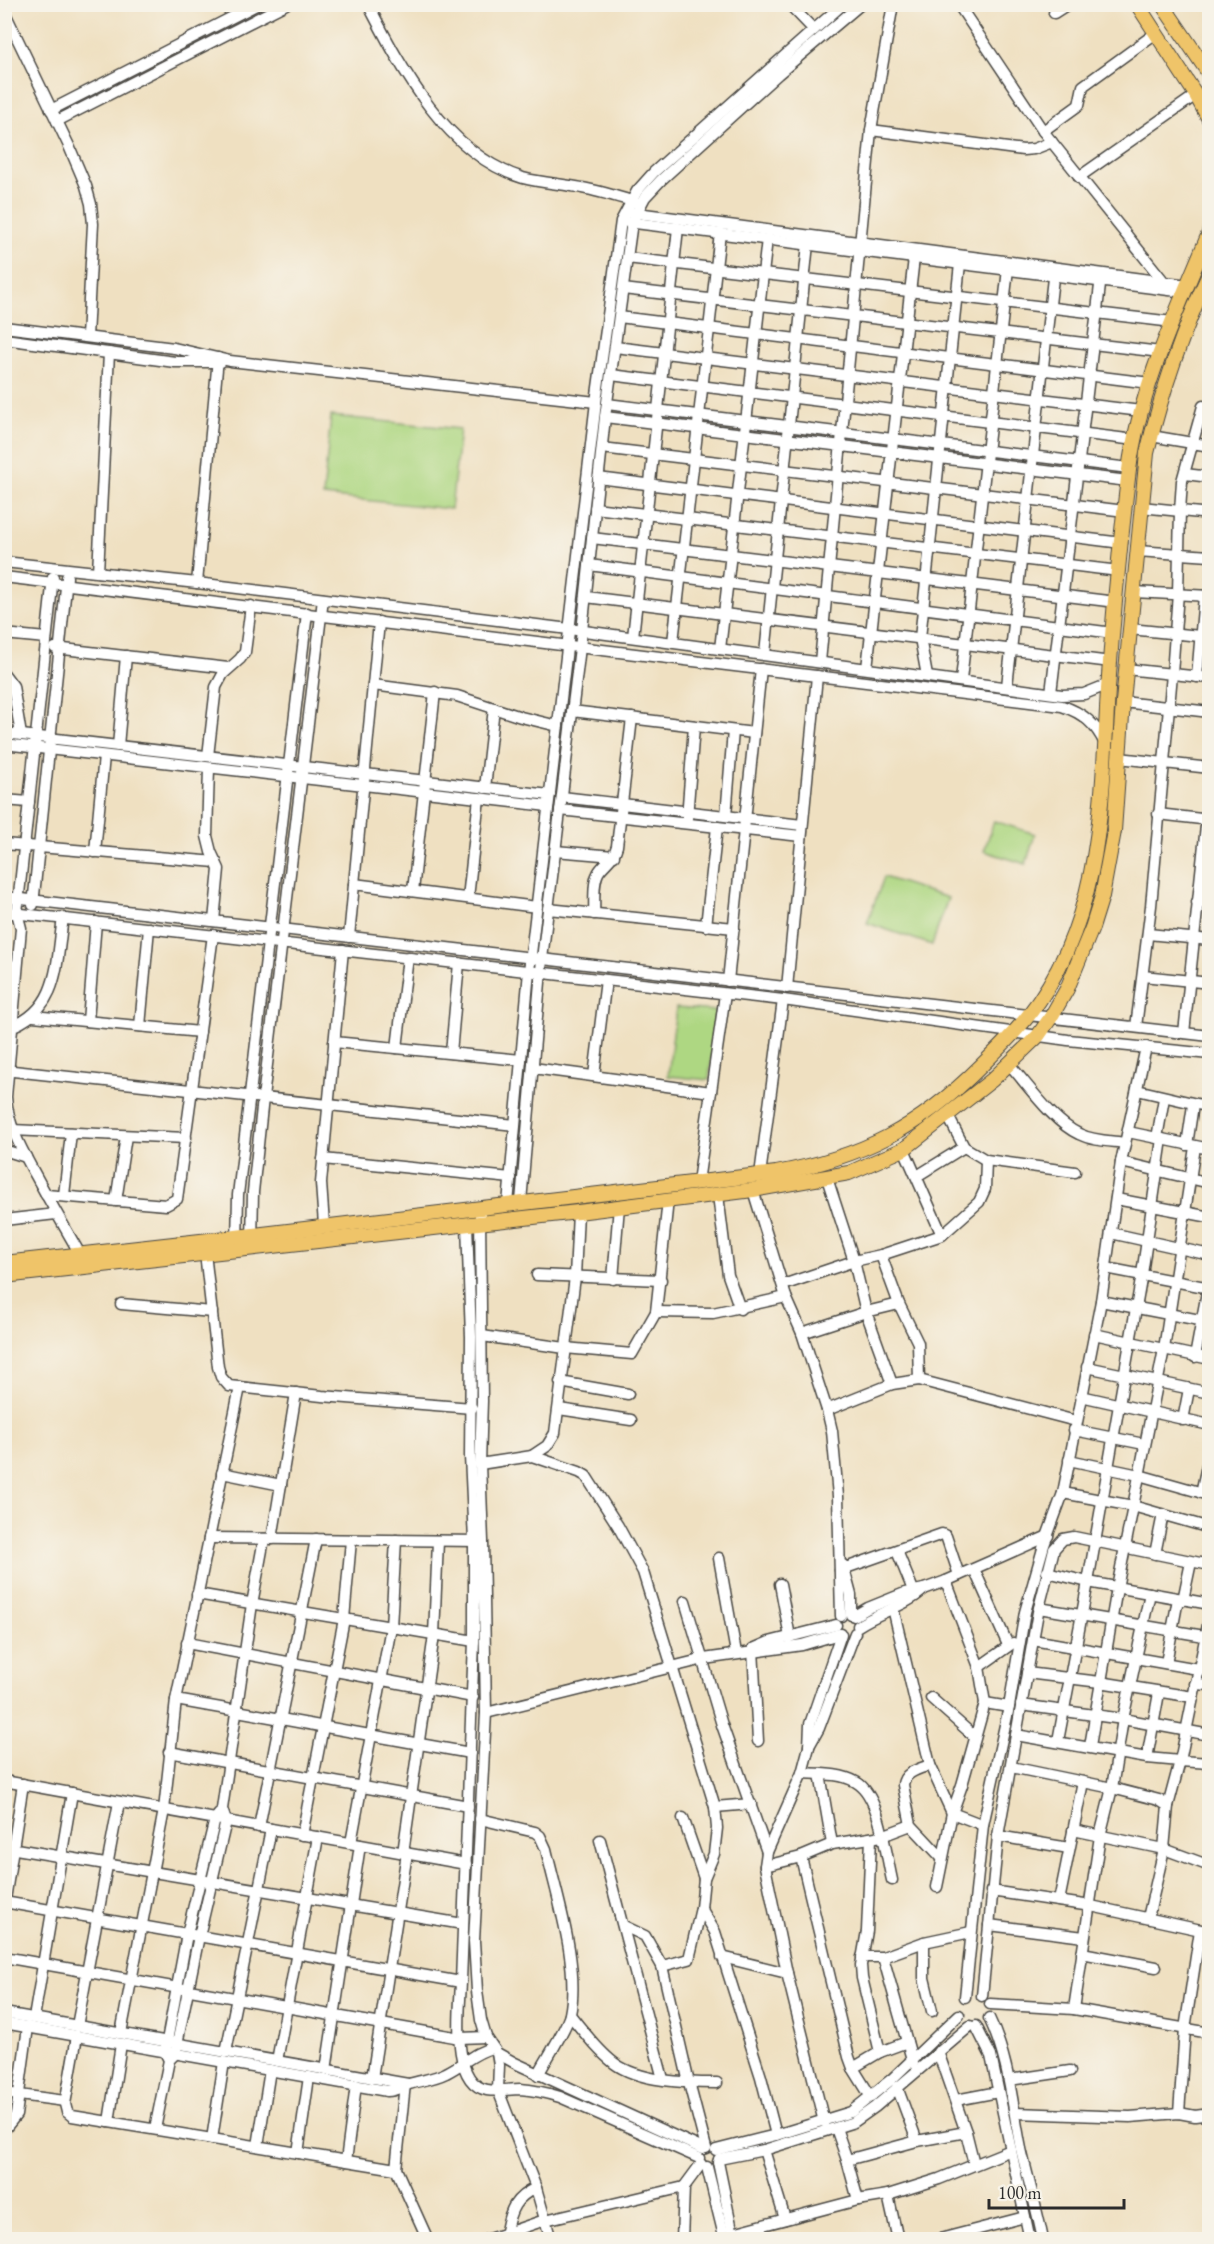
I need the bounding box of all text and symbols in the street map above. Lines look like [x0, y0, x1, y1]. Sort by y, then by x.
scale bar [989, 2172, 1124, 2210]
text: 100 m [998, 2181, 1042, 2204]

